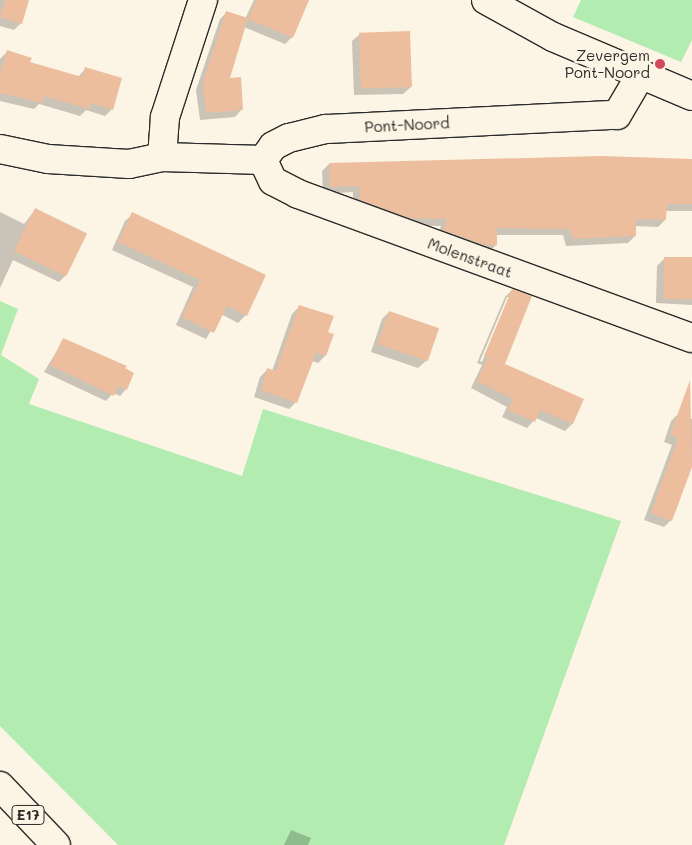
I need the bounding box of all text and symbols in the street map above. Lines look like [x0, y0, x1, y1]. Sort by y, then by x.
place label: Zevergem Pont-Noord [565, 46, 650, 81]
marker: Zevergem Pont-Noord [654, 58, 666, 70]
street label: Pont-Noord [364, 114, 450, 136]
street label: Molenstraat [425, 234, 515, 282]
road number: E17 [10, 804, 46, 826]

